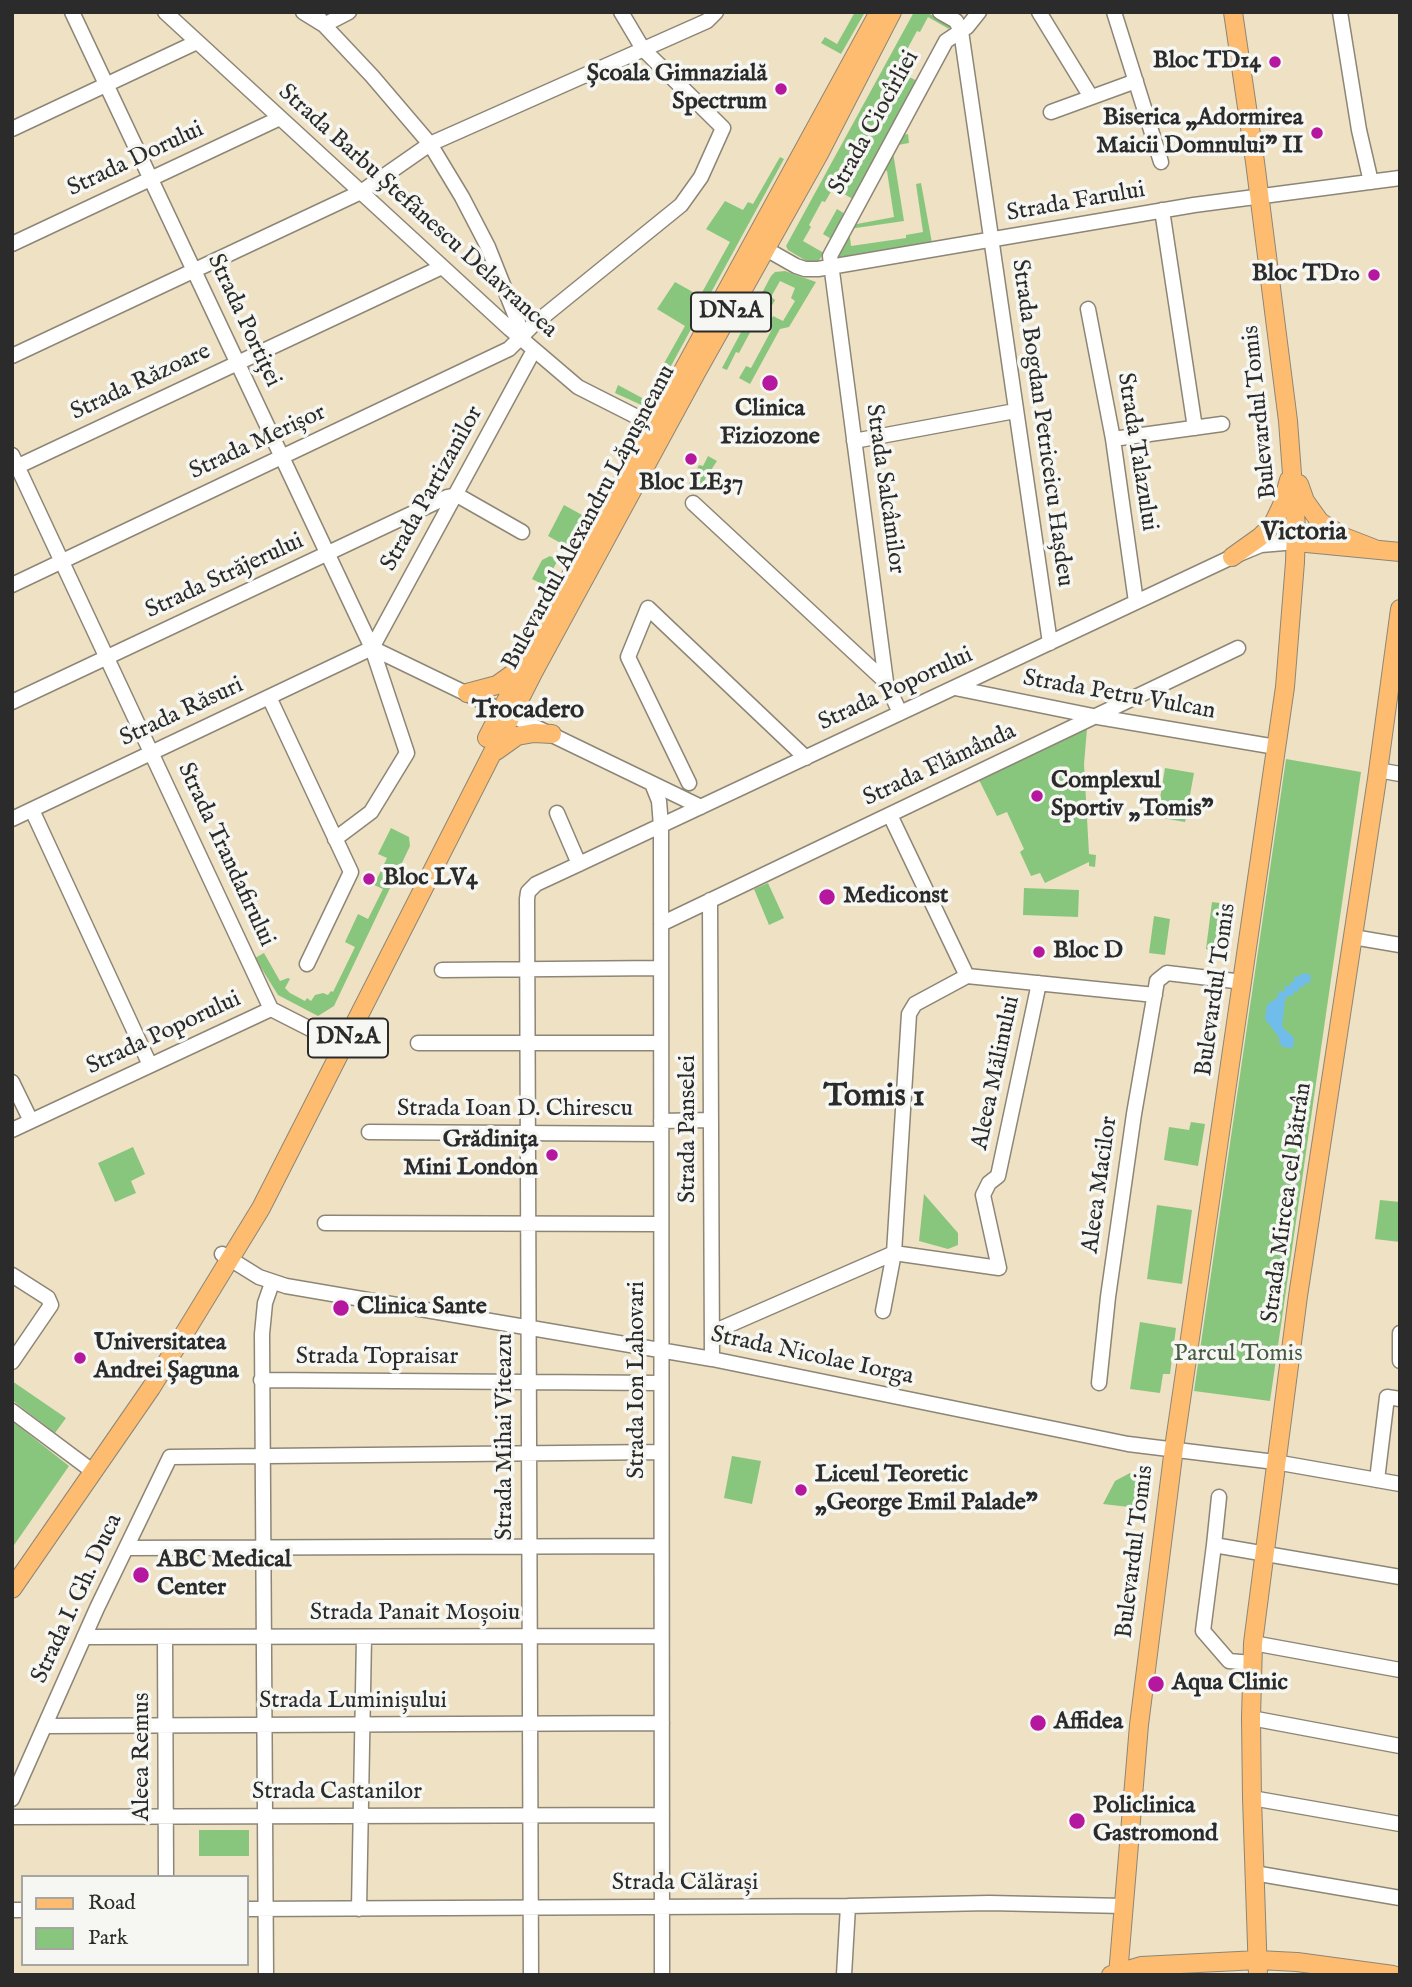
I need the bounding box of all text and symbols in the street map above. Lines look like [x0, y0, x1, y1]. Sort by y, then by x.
street label: Strada Ciocîrliei [824, 46, 926, 200]
place label: Bloc TD14 [1153, 48, 1261, 76]
marker: Bloc TD14 [1267, 54, 1283, 70]
place label: Școala Gimnazială Spectrum [587, 61, 767, 117]
street label: Strada Barbu Ștefănescu Delavrancea [271, 79, 563, 345]
marker: Școala Gimnazială Spectrum [773, 81, 789, 97]
place label: Biserica „Adormirea Maicii Domnului” II [1096, 105, 1303, 161]
street label: Strada Dorului [63, 116, 209, 204]
marker: Biserica „Adormirea Maicii Domnului” II [1309, 125, 1325, 141]
street label: Strada Farului [1005, 177, 1147, 229]
street label: Strada Portiței [200, 250, 286, 392]
street label: Strada Bogdan Petriceicu Hașdeu [1004, 257, 1078, 589]
place label: Bloc TD10 [1252, 261, 1360, 289]
marker: Bloc TD10 [1366, 267, 1382, 283]
road number: DN2A [691, 292, 771, 332]
street label: Bulevardul Tomis [1238, 324, 1284, 500]
street label: Strada Răzoare [67, 338, 215, 428]
street label: Bulevardul Alexandru Lăpușneanu [497, 361, 683, 675]
street label: Strada Talazului [1109, 371, 1163, 533]
marker: Clinica Fiziozone [760, 373, 780, 393]
place label: Clinica Fiziozone [720, 396, 820, 452]
street label: Strada Merișor [185, 399, 331, 487]
street label: Strada Partizanilor [376, 401, 490, 577]
street label: Strada Salcâmilor [858, 402, 910, 576]
marker: Bloc LE37 [683, 451, 699, 467]
place label: Bloc LE37 [639, 470, 743, 498]
district label: Victoria [1261, 518, 1347, 550]
street label: Strada Străjerului [141, 528, 309, 626]
street label: Strada Poporului [814, 642, 978, 738]
street label: Strada Petru Vulcan [1021, 665, 1217, 727]
street label: Strada Răsuri [116, 672, 248, 754]
district label: Trocadero [472, 696, 584, 728]
street label: Strada Flămânda [859, 718, 1021, 814]
street label: Strada Trandafirului [170, 759, 280, 951]
place label: Complexul Sportiv „Tomis” [1051, 768, 1214, 824]
marker: Complexul Sportiv „Tomis” [1029, 788, 1045, 804]
place label: Bloc LV4 [383, 865, 478, 893]
marker: Bloc LV4 [361, 871, 377, 887]
place label: Mediconst [843, 883, 948, 911]
marker: Mediconst [817, 887, 837, 907]
street label: Bulevardul Tomis [1191, 902, 1243, 1078]
place label: Bloc D [1053, 938, 1123, 966]
marker: Bloc D [1031, 944, 1047, 960]
street label: Strada Poporului [82, 986, 246, 1082]
street label: Aleea Mălinului [967, 993, 1027, 1153]
road number: DN2A [308, 1018, 388, 1058]
street label: Strada Panselei [675, 1055, 703, 1203]
district label: Tomis 1 [823, 1079, 925, 1117]
street label: Strada Mircea cel Bătrân [1257, 1081, 1319, 1325]
street label: Strada Ioan D. Chirescu [397, 1096, 633, 1124]
street label: Aleea Macilor [1077, 1115, 1125, 1255]
place label: Grădinița Mini London [403, 1127, 538, 1183]
marker: Grădinița Mini London [544, 1147, 560, 1163]
street label: Strada Ion Lahovari [624, 1281, 652, 1479]
place label: Clinica Sante [357, 1294, 487, 1322]
marker: Clinica Sante [331, 1298, 351, 1318]
street label: Strada Nicolae Iorga [708, 1321, 916, 1393]
place label: Universitatea Andrei Șaguna [94, 1330, 239, 1386]
street label: Strada Mihai Viteazu [492, 1333, 520, 1541]
park label: Parcul Tomis [1173, 1341, 1303, 1369]
street label: Strada Topraisar [296, 1344, 458, 1372]
marker: Universitatea Andrei Șaguna [72, 1350, 88, 1366]
place label: Liceul Teoretic „George Emil Palade” [815, 1462, 1038, 1518]
street label: Bulevardul Tomis [1111, 1464, 1161, 1640]
marker: Liceul Teoretic „George Emil Palade” [793, 1482, 809, 1498]
street label: Strada I. Gh. Duca [26, 1510, 130, 1688]
place label: ABC Medical Center [157, 1547, 291, 1603]
marker: ABC Medical Center [131, 1565, 151, 1585]
street label: Strada Panait Moșoiu [310, 1600, 520, 1628]
place label: Aqua Clinic [1172, 1670, 1288, 1698]
marker: Aqua Clinic [1146, 1674, 1166, 1694]
street label: Strada Luminișului [259, 1688, 447, 1716]
street label: Aleea Remus [129, 1693, 157, 1821]
place label: Affidea [1054, 1709, 1123, 1737]
marker: Affidea [1028, 1713, 1048, 1733]
street label: Strada Castanilor [252, 1779, 422, 1807]
place label: Policlinica Gastromond [1093, 1793, 1218, 1849]
marker: Policlinica Gastromond [1067, 1811, 1087, 1831]
street label: Strada Călărași [612, 1870, 758, 1898]
legend [21, 1875, 248, 1966]
text: Road [88, 1890, 135, 1917]
text: Park [88, 1925, 128, 1952]

